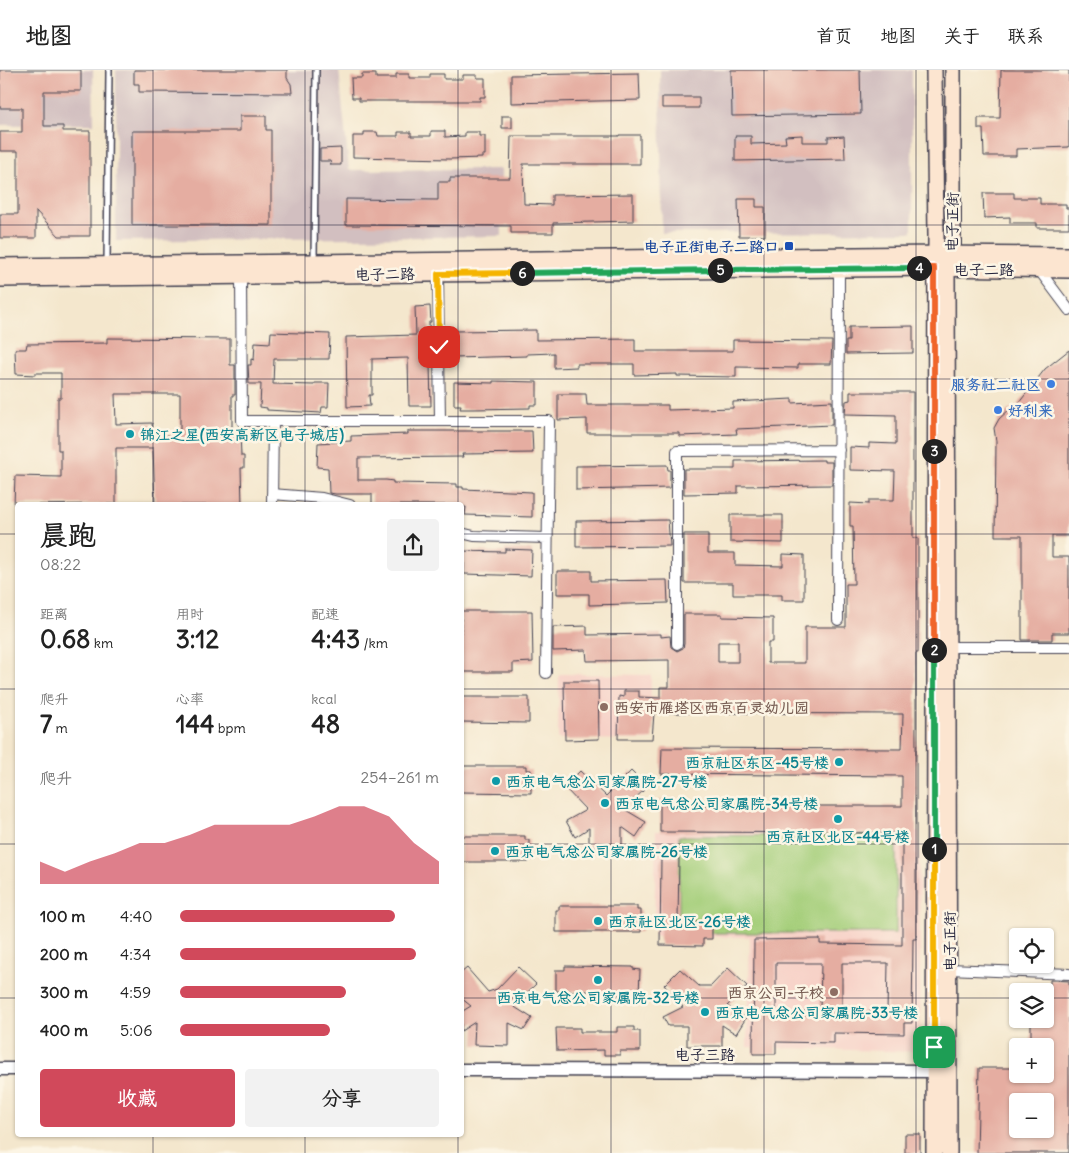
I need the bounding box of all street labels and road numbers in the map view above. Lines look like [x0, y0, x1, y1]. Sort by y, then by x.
street label: 电子正街 [942, 192, 962, 252]
street label: 电子二路 [954, 260, 1014, 279]
street label: 电子二路 [355, 264, 415, 284]
street label: 电子正街 [940, 911, 959, 971]
street label: 电子三路 [675, 1045, 735, 1064]

